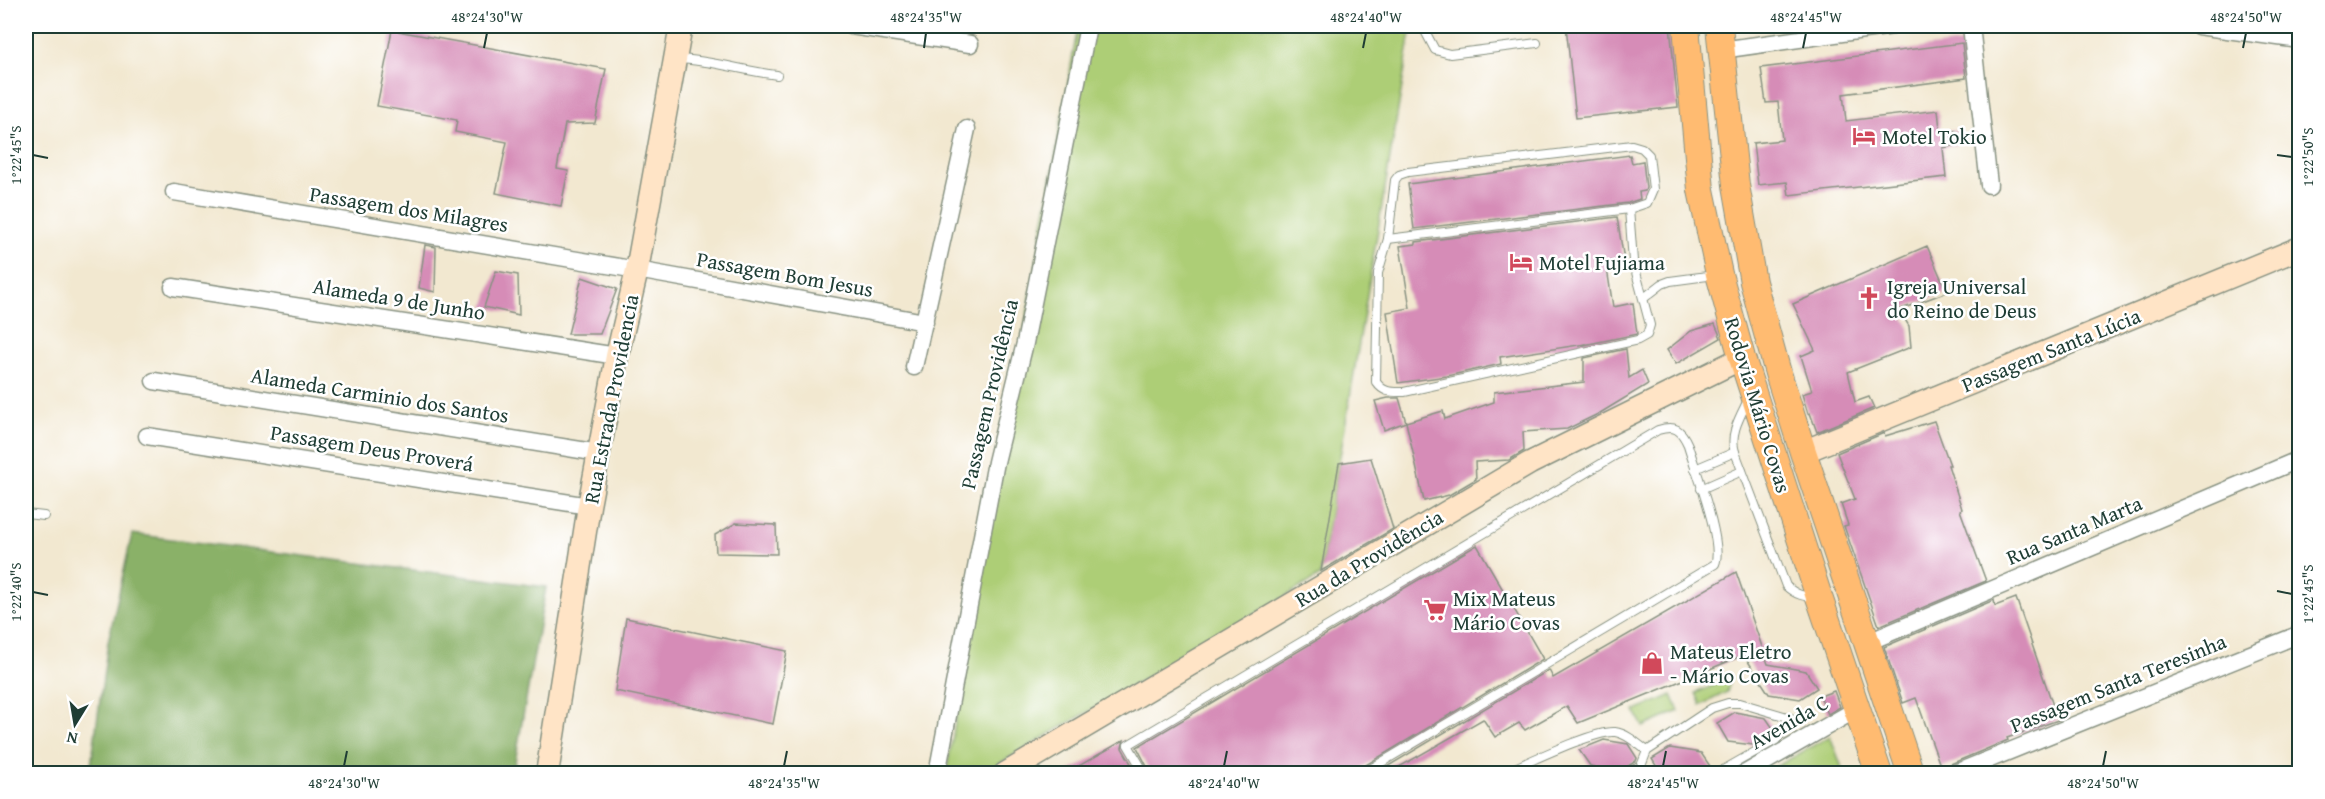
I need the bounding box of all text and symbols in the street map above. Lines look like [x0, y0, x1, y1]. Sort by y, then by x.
text: 48°24'30"W [451, 6, 523, 27]
text: 48°24'35"W [890, 6, 962, 27]
text: 48°24'40"W [1330, 6, 1402, 27]
text: 48°24'45"W [1770, 6, 1842, 27]
text: 48°24'50"W [2210, 6, 2282, 27]
place label: Motel Tokio [1882, 121, 1987, 152]
hotel icon: Motel Tokio [1851, 123, 1877, 149]
text: 1°22'45"S [5, 125, 26, 185]
text: 1°22'50"S [2297, 127, 2318, 187]
street label: Passagem dos Milagres [307, 178, 511, 240]
street label: Passagem Bom Jesus [694, 243, 876, 305]
place label: Motel Fujiama [1539, 247, 1665, 278]
hotel icon: Motel Fujiama [1508, 249, 1534, 275]
street label: Alameda 9 de Junho [311, 270, 487, 328]
place label: Igreja Universal do Reino de Deus [1887, 271, 2037, 326]
church icon: Igreja Universal do Reino de Deus [1856, 285, 1882, 311]
street label: Rua Estrada Providencia [575, 292, 647, 506]
street label: Passagem Providência [952, 296, 1026, 492]
street label: Passagem Santa Lúcia [1957, 300, 2145, 400]
street label: Rodovia Mário Covas [1717, 313, 1799, 497]
street label: Alameda Carminio dos Santos [249, 359, 511, 431]
street label: Passagem Deus Proverá [268, 417, 476, 479]
street label: Rua Santa Marta [2001, 487, 2147, 573]
street label: Rua da Providência [1289, 501, 1449, 615]
text: 1°22'40"S [5, 562, 26, 622]
text: 1°22'45"S [2297, 564, 2318, 624]
place label: Mix Mateus Mário Covas [1453, 583, 1560, 638]
supermarket icon: Mix Mateus Mário Covas [1422, 597, 1448, 623]
street label: Passagem Santa Teresinha [2005, 625, 2231, 741]
place label: Mateus Eletro - Mário Covas [1670, 636, 1792, 691]
shop icon: Mateus Eletro - Mário Covas [1639, 650, 1665, 676]
street label: Avenida C [1744, 687, 1834, 757]
north arrow [45, 694, 105, 754]
text: N [64, 726, 80, 752]
text: 48°24'30"W [308, 772, 380, 793]
text: 48°24'35"W [748, 772, 820, 793]
text: 48°24'40"W [1188, 772, 1260, 793]
text: 48°24'45"W [1627, 772, 1699, 793]
text: 48°24'50"W [2067, 772, 2139, 793]

